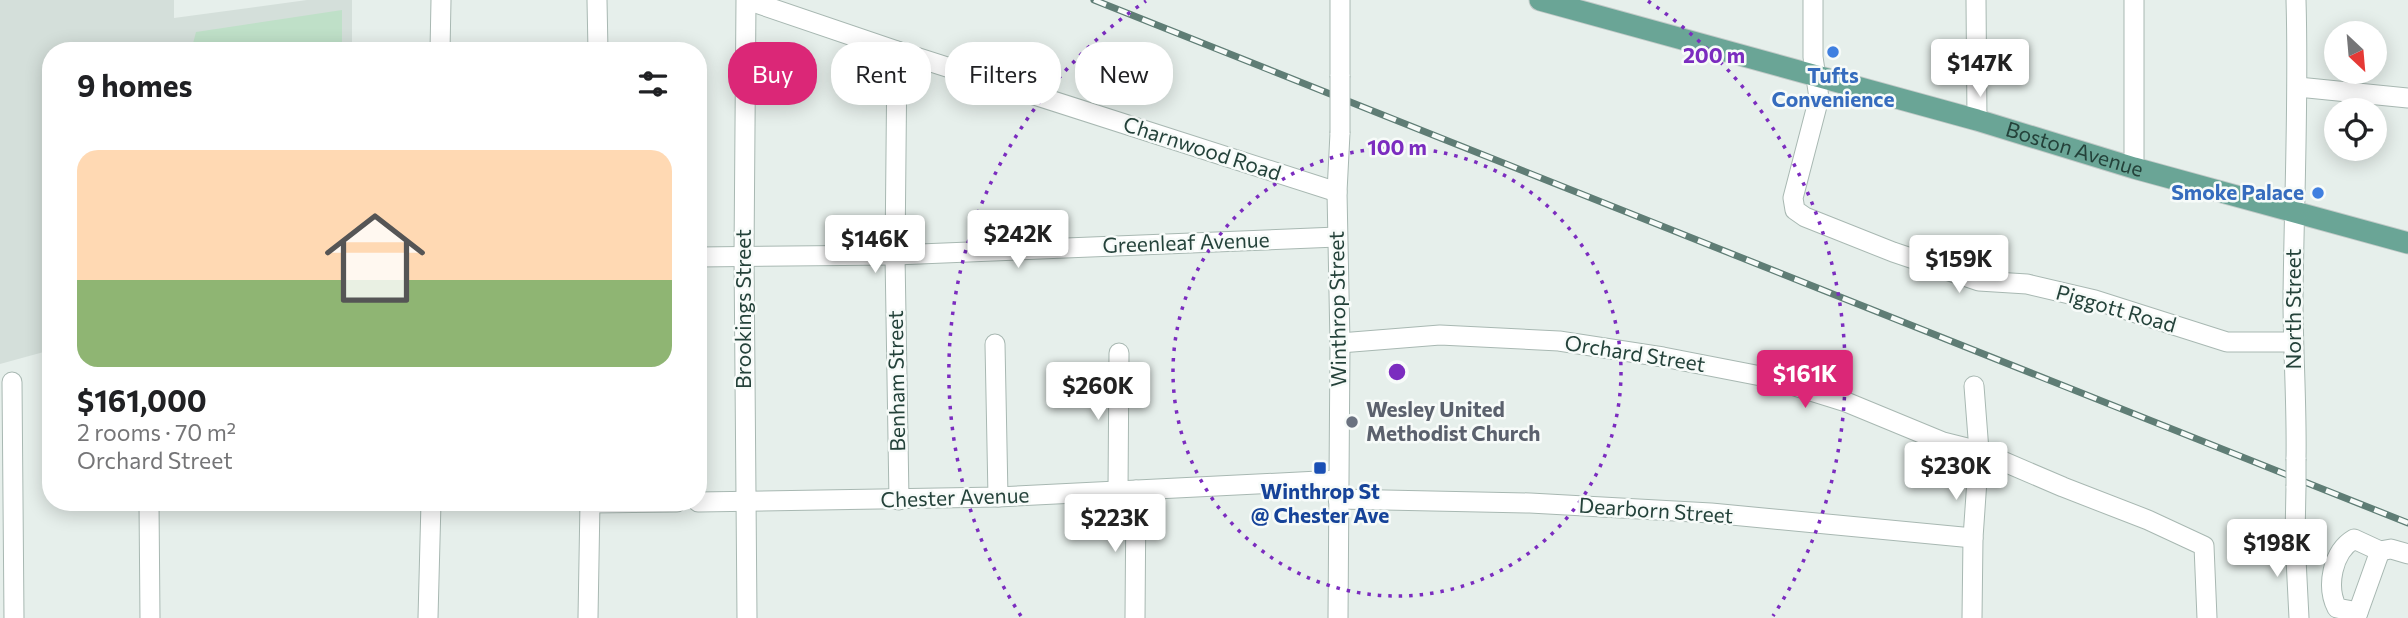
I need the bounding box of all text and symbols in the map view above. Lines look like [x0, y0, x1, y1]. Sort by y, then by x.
north arrow [2324, 21, 2387, 84]
map controls [2324, 21, 2387, 161]
pin: $147K [1931, 40, 2029, 99]
chip: Buy [728, 42, 817, 105]
chip: Rent [831, 42, 931, 105]
chip: Filters [945, 42, 1061, 105]
chip: New [1075, 42, 1173, 105]
text: 200 m [1683, 42, 1745, 67]
marker: Tufts Convenience [1825, 44, 1841, 60]
text: $147K [1947, 48, 2013, 76]
place label: Tufts Convenience [1771, 62, 1895, 111]
icon: filters [634, 65, 672, 103]
text: 9 homes [77, 66, 192, 103]
button: locate [2324, 98, 2387, 161]
street label: Charnwood Road [1120, 110, 1284, 185]
street label: Boston Avenue [2003, 116, 2146, 181]
text: 100 m [1367, 134, 1427, 159]
place label: Smoke Palace [2171, 179, 2304, 204]
marker: Smoke Palace [2310, 185, 2326, 201]
icon: home [312, 195, 438, 321]
pin: $242K [969, 210, 1067, 270]
pin: $146K [826, 216, 924, 275]
text: $242K [983, 219, 1053, 247]
text: $146K [841, 224, 909, 252]
street label: Greenleaf Avenue [1102, 226, 1270, 257]
street label: Brookings Street [730, 229, 755, 389]
street label: Winthrop Street [1323, 231, 1350, 387]
pin: $159K [1910, 236, 2008, 295]
text: $159K [1925, 244, 1993, 272]
street label: North Street [2280, 249, 2305, 369]
street label: Piggott Road [2053, 278, 2179, 337]
street label: Benham Street [882, 310, 909, 452]
street label: Orchard Street [1563, 329, 1707, 376]
pin: $161K [1756, 350, 1854, 410]
text: $161K [1773, 359, 1837, 387]
centre of rings [1385, 360, 1409, 384]
pin: $260K [1049, 362, 1147, 422]
text: $260K [1062, 371, 1134, 399]
text: $161,000 [77, 381, 207, 418]
place label: Wesley United Methodist Church [1366, 396, 1541, 445]
marker: Wesley United Methodist Church [1344, 414, 1360, 430]
text: 2 rooms · 70 m² [77, 418, 236, 446]
pin: $230K [1907, 442, 2005, 502]
text: Orchard Street [77, 446, 233, 474]
text: $230K [1920, 451, 1992, 479]
marker: Winthrop St @ Chester Ave [1312, 460, 1328, 476]
place label: Winthrop St @ Chester Ave [1251, 478, 1389, 527]
street label: Chester Avenue [880, 481, 1030, 512]
street label: Dearborn Street [1578, 492, 1734, 527]
pin: $223K [1066, 494, 1164, 554]
text: $223K [1081, 503, 1149, 531]
pin: $198K [2228, 520, 2326, 579]
text: $198K [2243, 528, 2311, 556]

